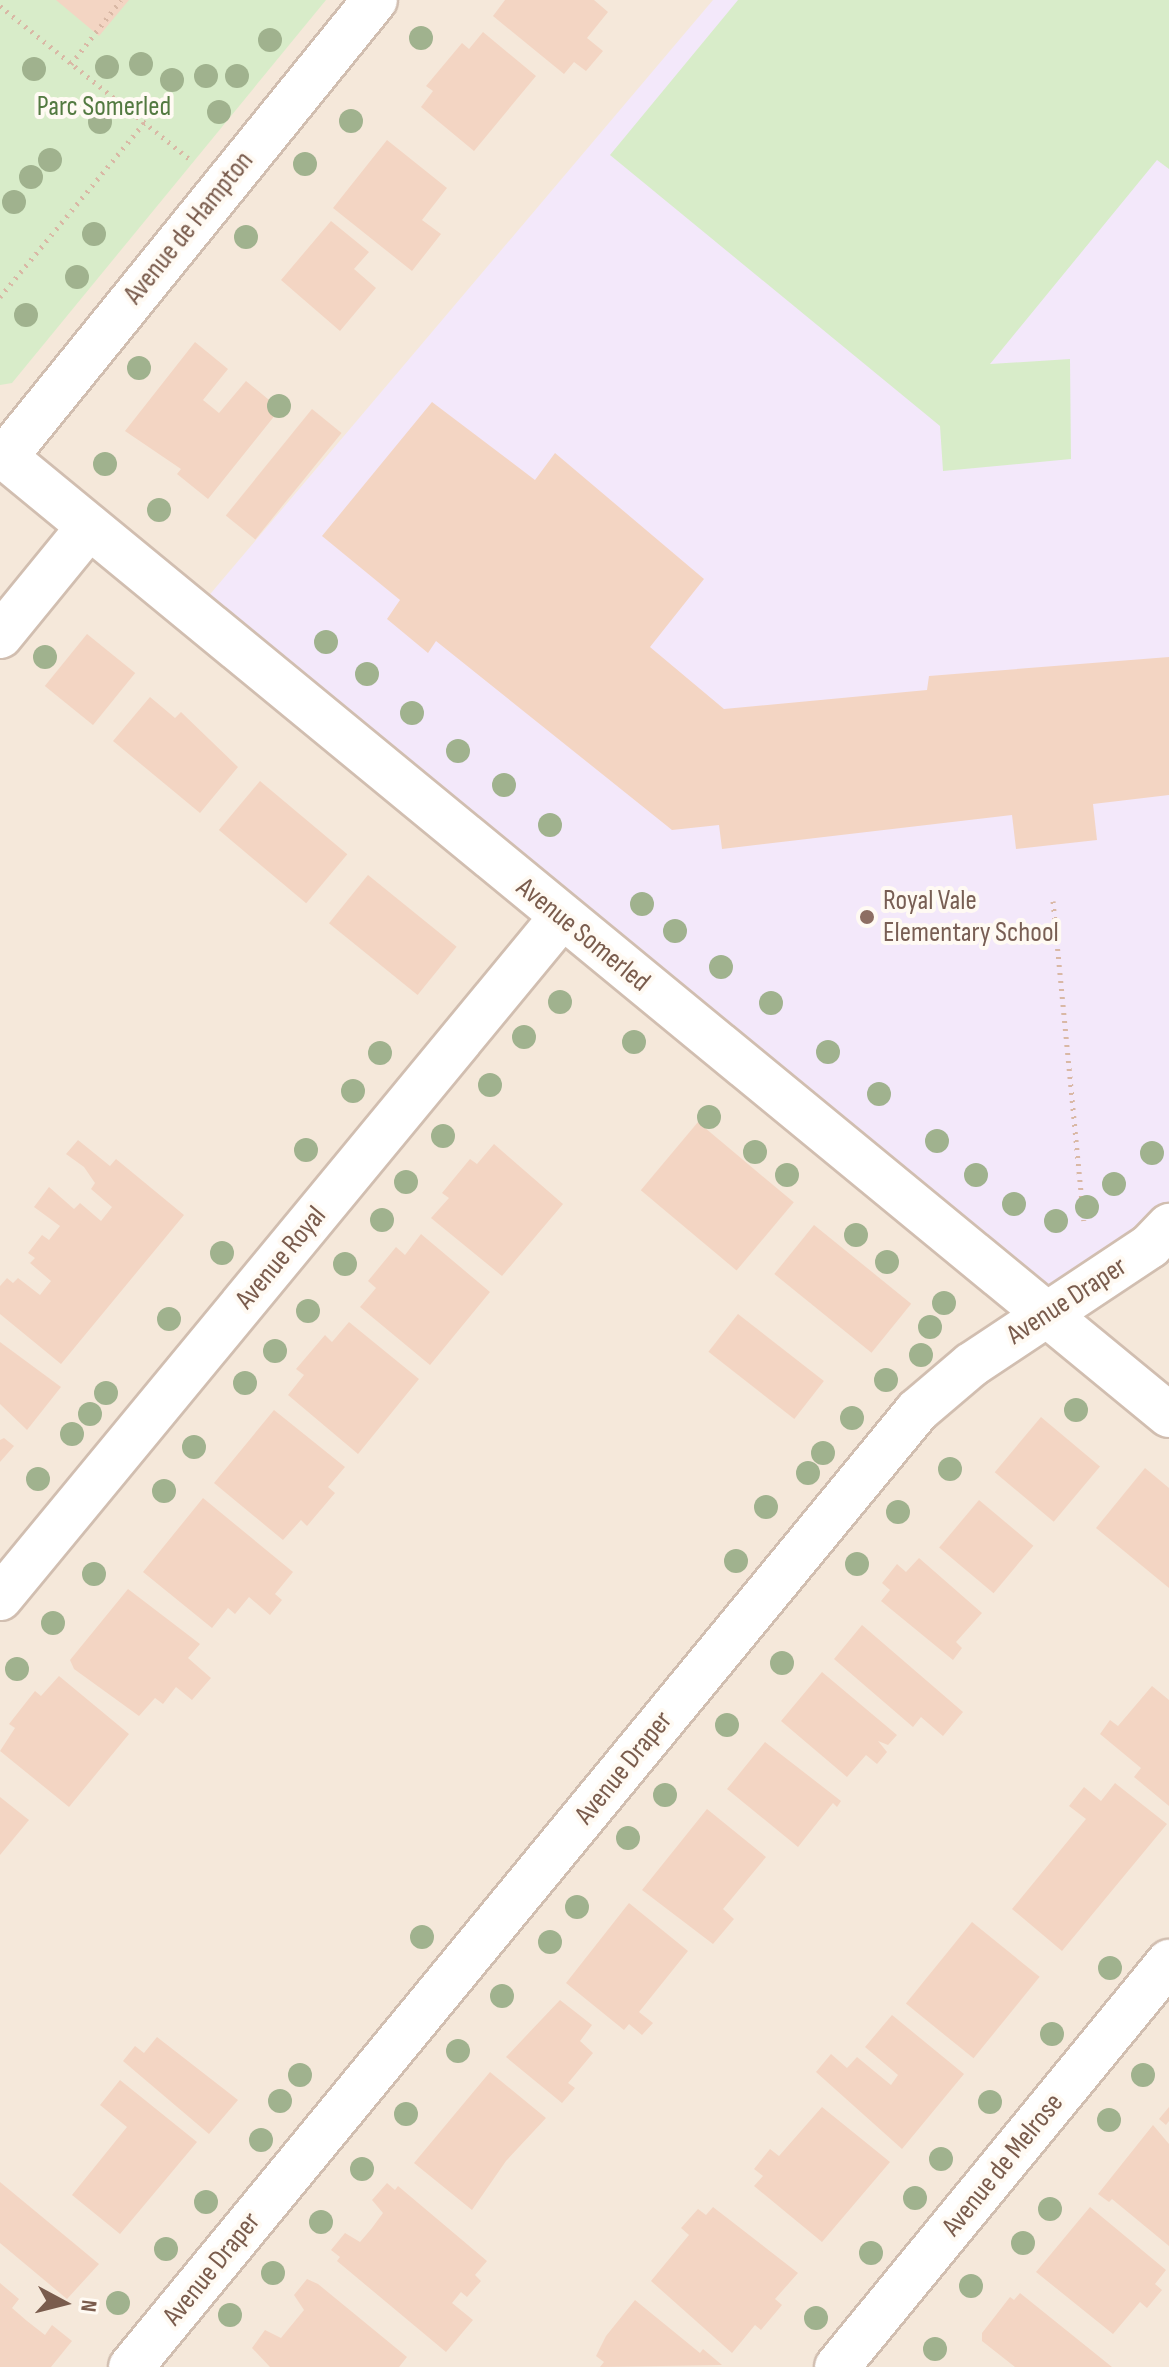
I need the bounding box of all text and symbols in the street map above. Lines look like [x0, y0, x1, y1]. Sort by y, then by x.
park label: Parc Somerled [37, 90, 171, 124]
street label: Avenue de Hampton [117, 145, 261, 311]
street label: Avenue Somerled [510, 871, 656, 999]
place label: Royal Vale Elementary School [883, 884, 1059, 950]
marker: Royal Vale Elementary School [858, 908, 876, 926]
street label: Avenue Royal [229, 1200, 333, 1316]
street label: Avenue Draper [1001, 1250, 1133, 1352]
street label: Avenue Draper [568, 1705, 680, 1831]
street label: Avenue de Melrose [935, 2087, 1071, 2243]
street label: Avenue Draper [156, 2206, 268, 2332]
north arrow [24, 2263, 104, 2343]
text: N [74, 2299, 102, 2313]

